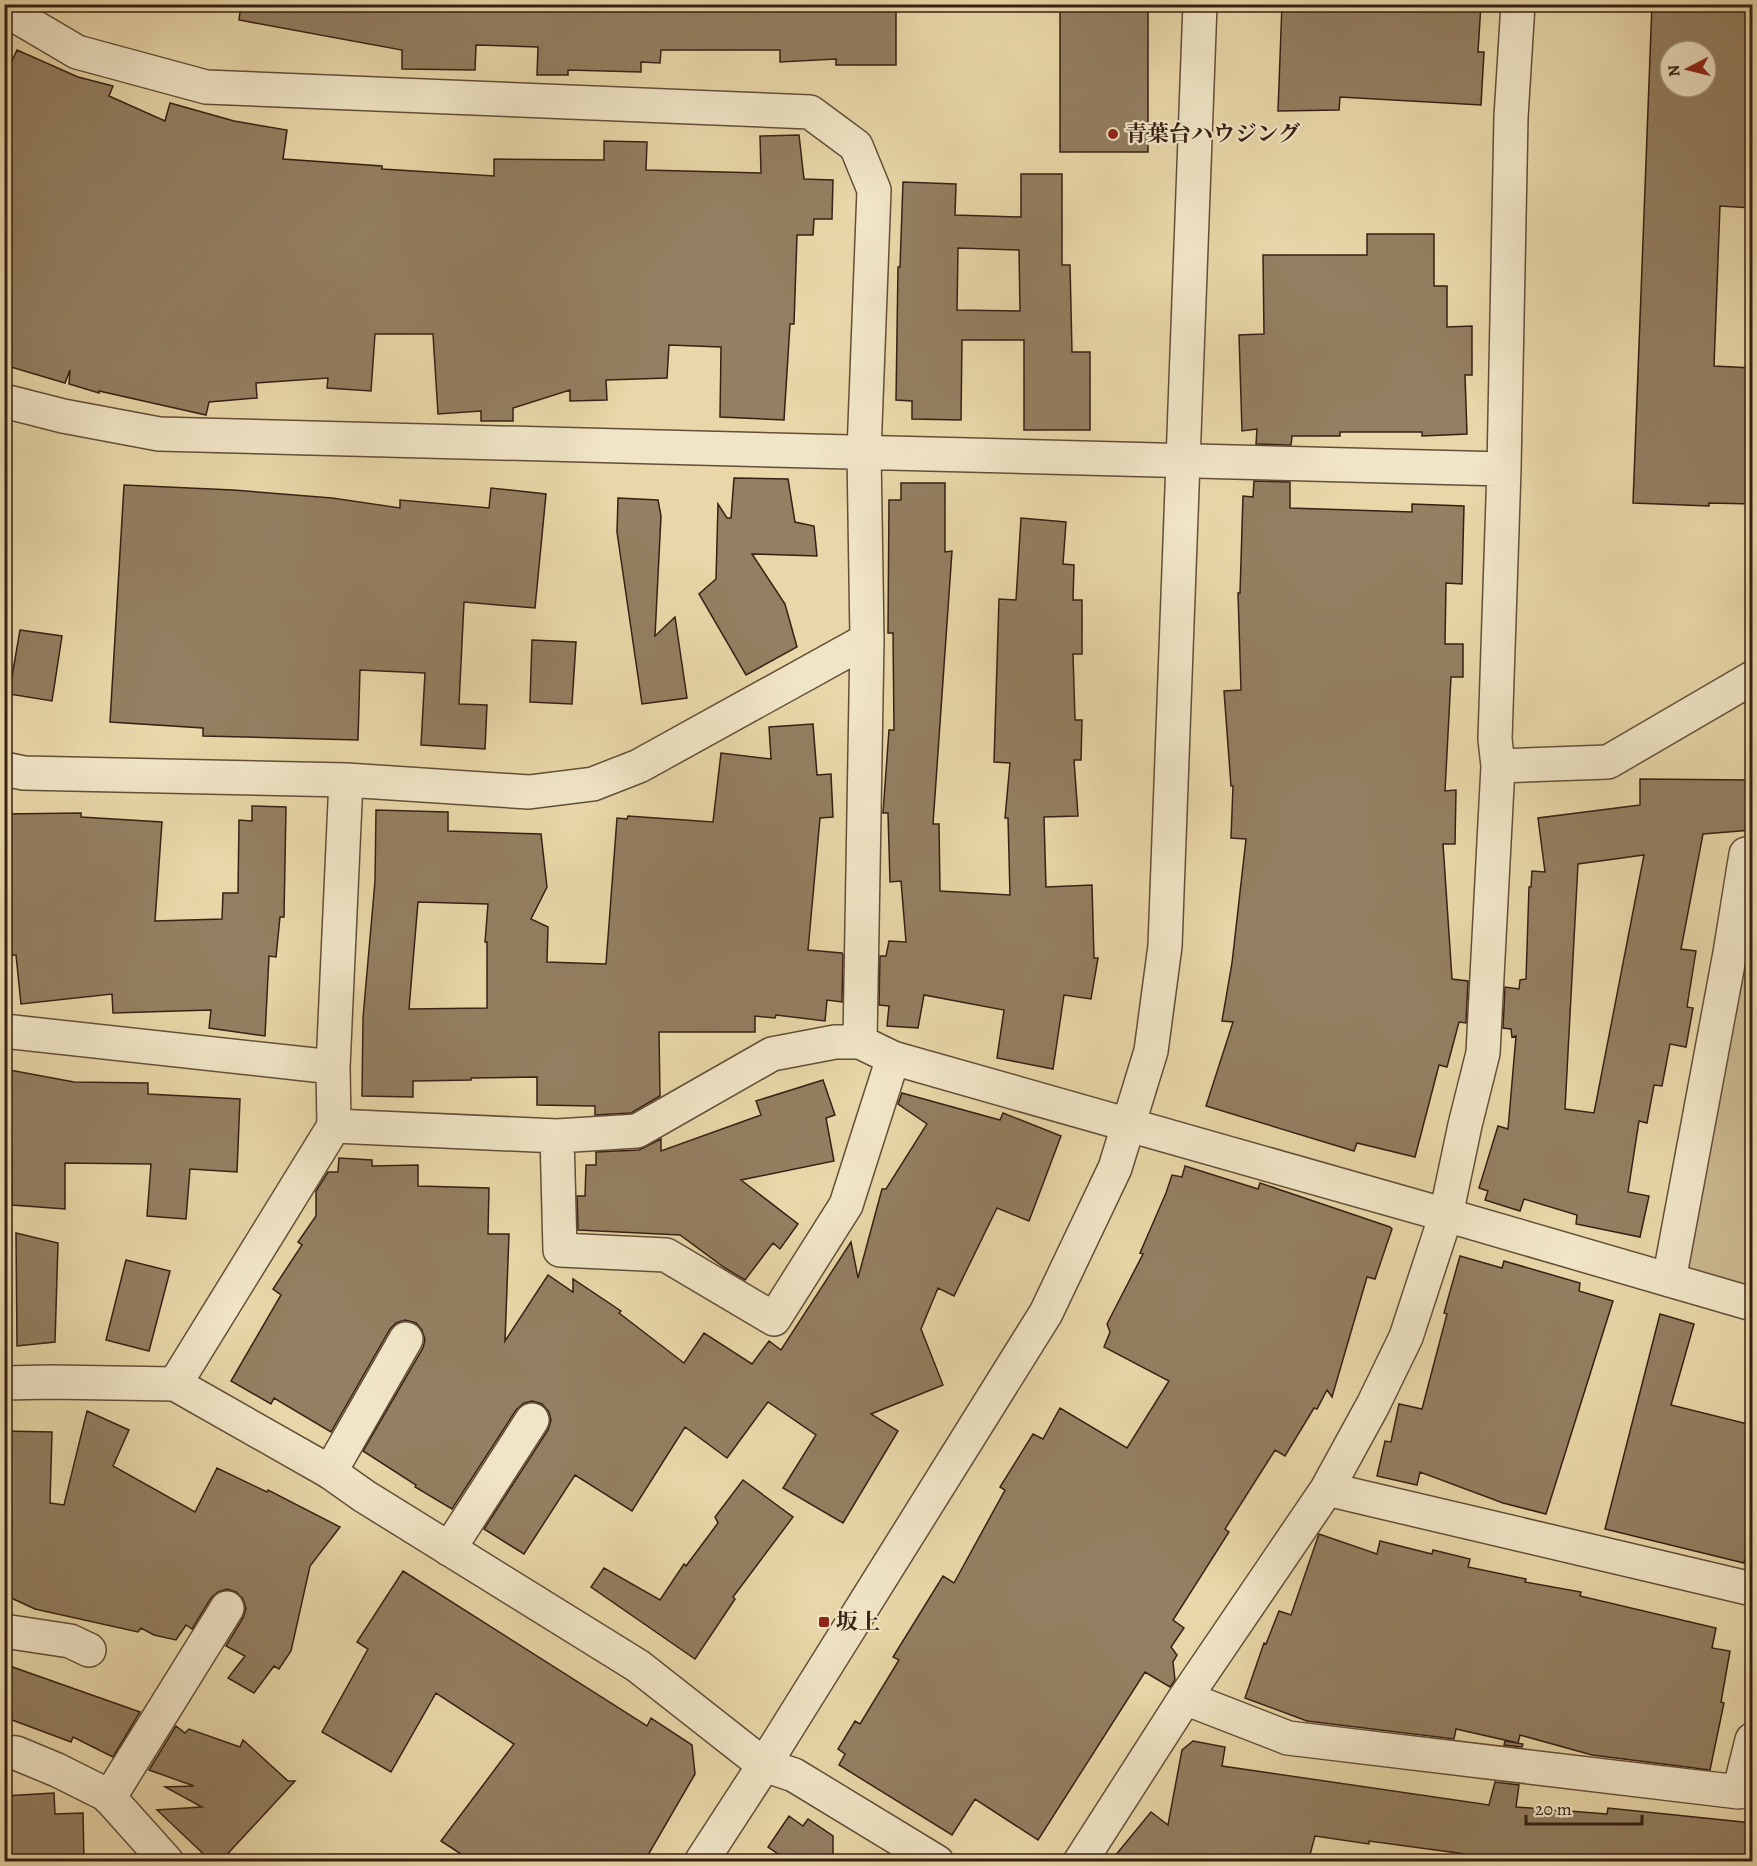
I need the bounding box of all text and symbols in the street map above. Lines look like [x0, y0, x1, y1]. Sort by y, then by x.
north arrow [1658, 39, 1718, 99]
text: N [1662, 63, 1686, 78]
place label: 青葉台ハウジング [1125, 119, 1300, 149]
marker: 青葉台ハウジング [1106, 127, 1120, 141]
place label: 坂上 [836, 1607, 880, 1637]
marker: 坂上 [817, 1615, 831, 1629]
scale bar [1526, 1788, 1642, 1826]
text: 20 m [1535, 1797, 1572, 1821]

